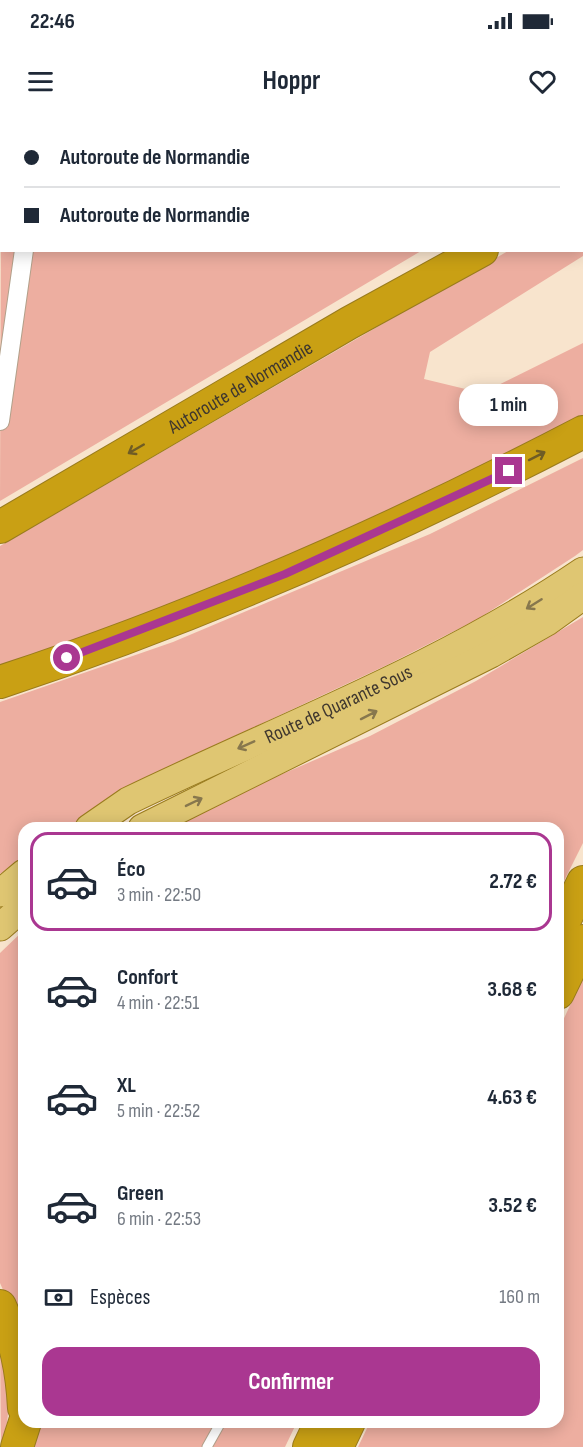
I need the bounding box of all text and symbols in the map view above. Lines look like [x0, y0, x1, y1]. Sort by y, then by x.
text: 22:46 [30, 8, 75, 35]
icon: menu [24, 65, 57, 98]
text: Hoppr [263, 65, 320, 97]
icon: heart [526, 65, 559, 98]
text: Autoroute de Normandie [60, 144, 250, 171]
text: Autoroute de Normandie [60, 202, 250, 229]
street label: Autoroute de Normandie [163, 336, 317, 440]
callout: 1 min [460, 384, 558, 426]
text: 1 min [490, 393, 527, 417]
one-way arrow [128, 443, 145, 455]
one-way arrow [528, 450, 546, 461]
route end [495, 457, 522, 484]
one-way arrow [526, 598, 543, 610]
route start [53, 644, 80, 671]
street label: Route de Quarante Sous [261, 660, 416, 749]
one-way arrow [359, 709, 377, 720]
one-way arrow [238, 739, 256, 751]
one-way arrow [185, 796, 203, 807]
icon: car [45, 855, 99, 909]
text: Éco [117, 856, 145, 883]
text: 2.72 € [489, 868, 537, 895]
text: 3 min · 22:50 [117, 883, 201, 907]
icon: car [45, 963, 99, 1017]
text: Confort [117, 964, 178, 991]
text: 3.68 € [487, 976, 537, 1003]
text: 4 min · 22:51 [117, 991, 199, 1015]
icon: car [45, 1071, 99, 1125]
text: XL [117, 1072, 136, 1099]
text: 4.63 € [487, 1084, 537, 1111]
text: 5 min · 22:52 [117, 1099, 200, 1123]
icon: car [45, 1179, 99, 1233]
text: Green [117, 1180, 164, 1207]
text: 3.52 € [488, 1192, 537, 1219]
text: 6 min · 22:53 [117, 1207, 201, 1231]
icon: cash [42, 1281, 75, 1314]
text: Espèces [90, 1284, 150, 1311]
text: 160 m [499, 1285, 540, 1309]
button: Confirmer [42, 1347, 540, 1416]

